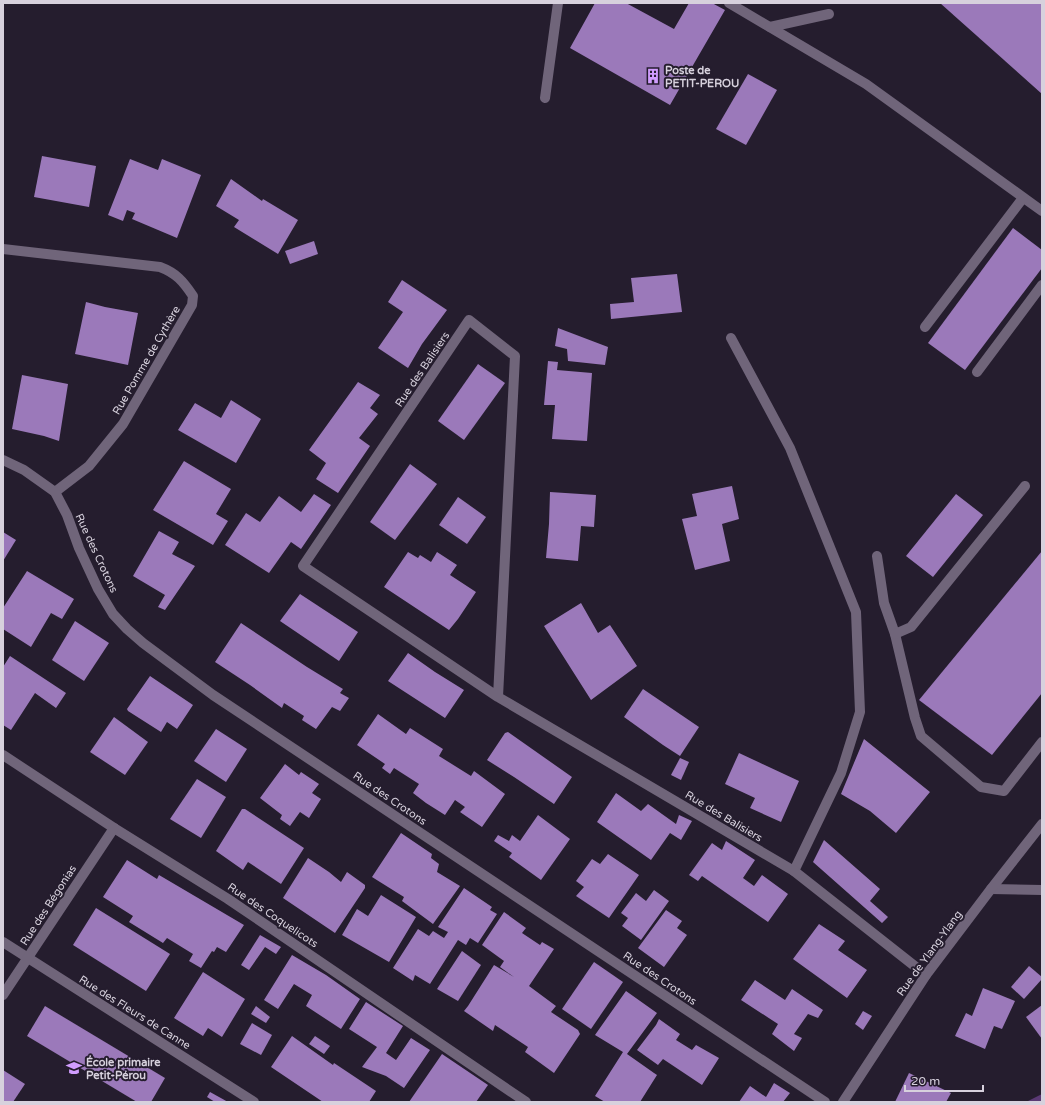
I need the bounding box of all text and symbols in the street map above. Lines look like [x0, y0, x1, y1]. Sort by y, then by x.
place label: Poste de PETIT-PEROU [665, 64, 739, 90]
building icon: Poste de PETIT-PEROU [644, 67, 662, 85]
street label: Rue Pomme de Cythère [110, 304, 183, 417]
street label: Rue des Balisiers [392, 329, 452, 409]
street label: Rue des Crotons [72, 512, 121, 595]
street label: Rue des Crotons [350, 769, 429, 828]
street label: Rue des Balisiers [683, 788, 765, 845]
street label: Rue des Bégonias [18, 863, 79, 948]
street label: Rue des Coquelicots [225, 880, 320, 951]
street label: Rue de Ylang-Ylang [894, 908, 965, 999]
street label: Rue des Crotons [620, 949, 699, 1008]
street label: Rue des Fleurs de Canne [77, 973, 193, 1052]
place label: École primaire Petit-Pérou [86, 1055, 161, 1082]
school or university icon: École primaire Petit-Pérou [65, 1059, 83, 1077]
scale bar [905, 1067, 983, 1093]
text: 20 m [911, 1074, 940, 1088]

